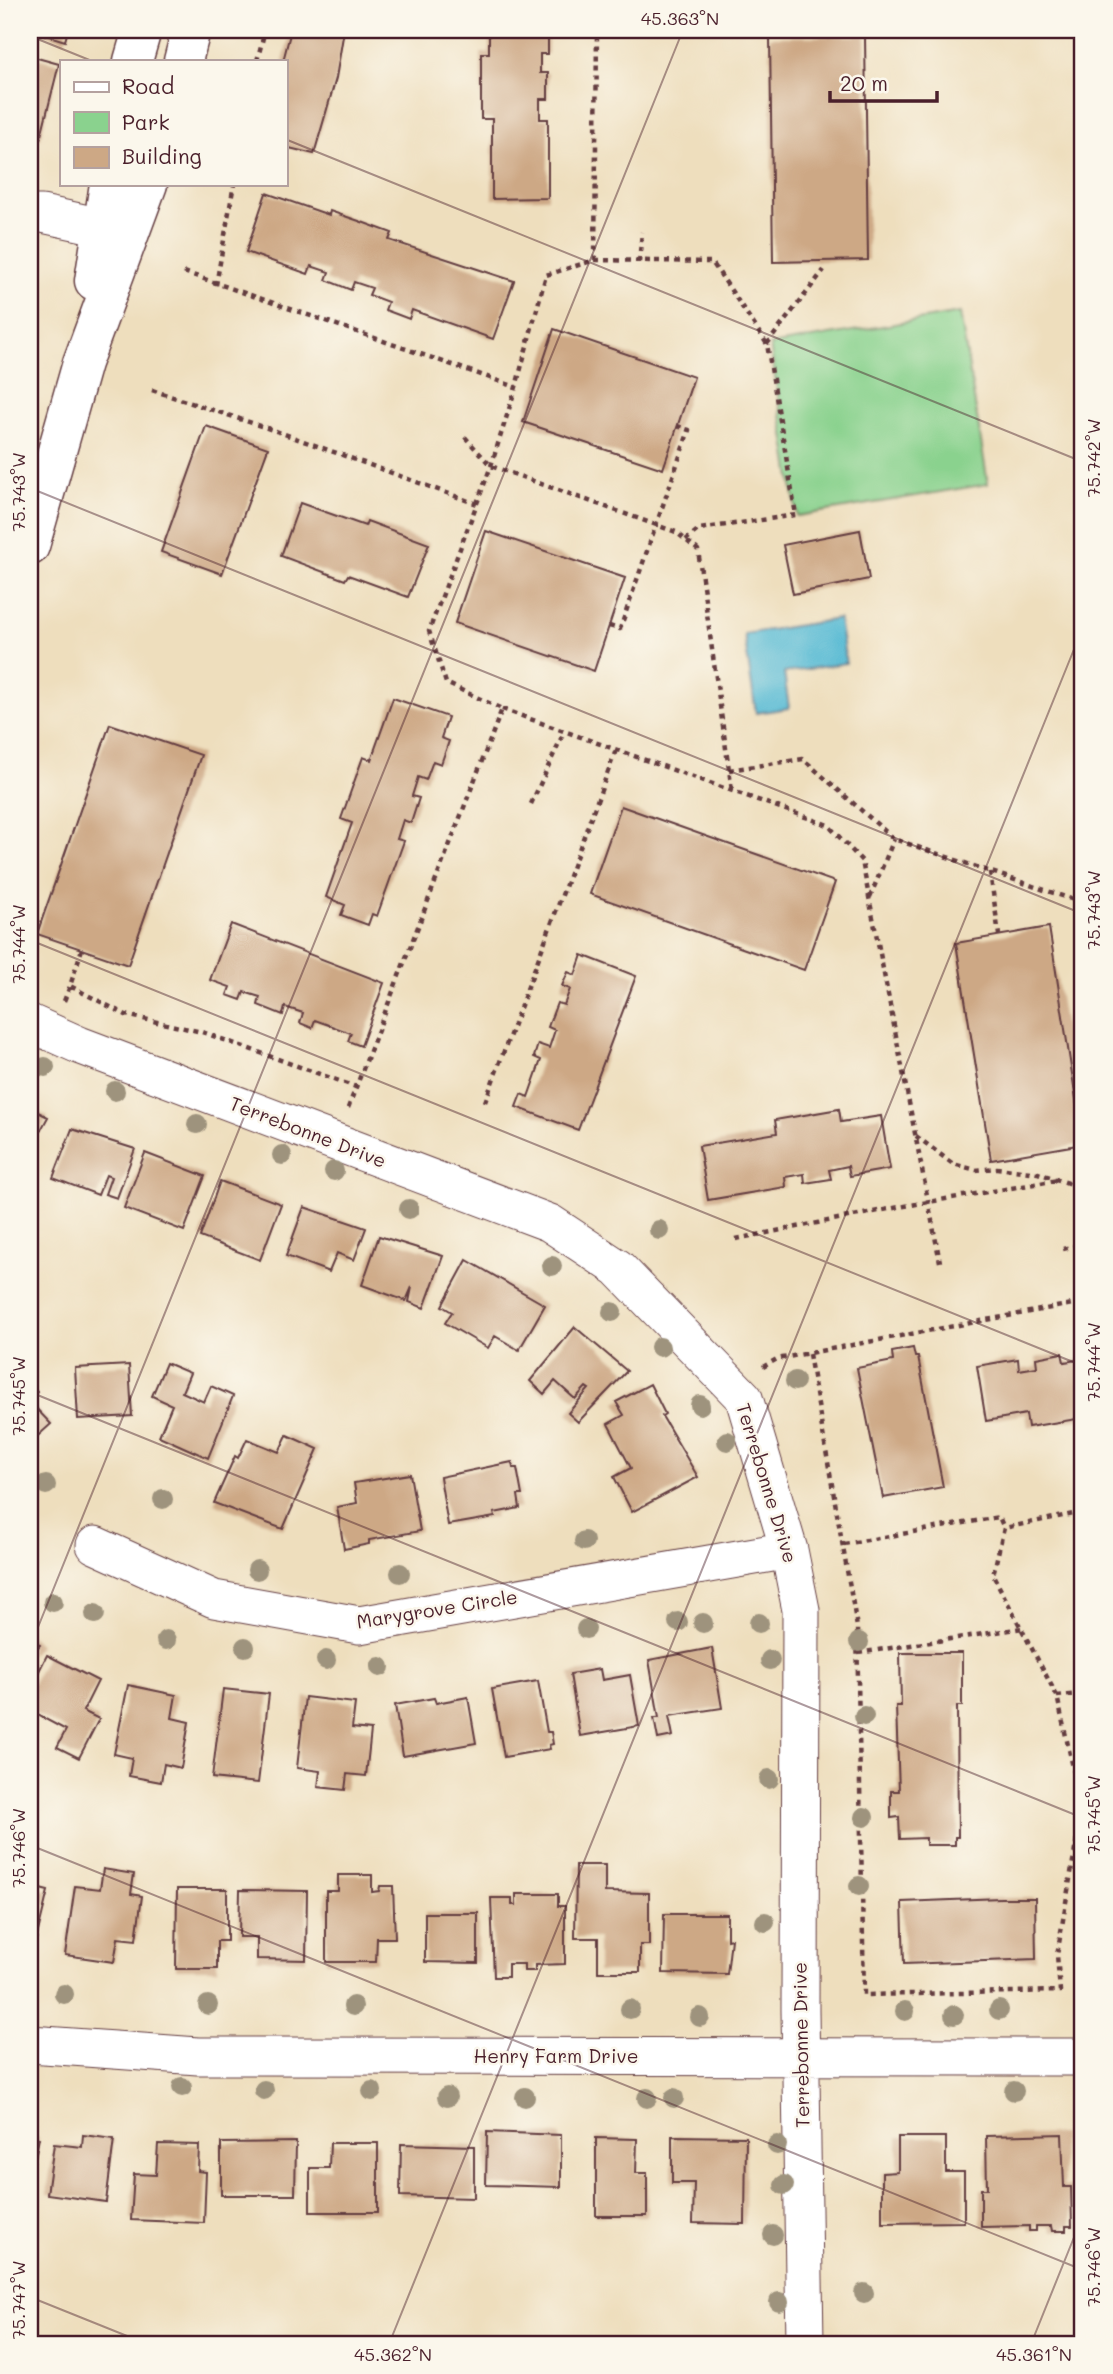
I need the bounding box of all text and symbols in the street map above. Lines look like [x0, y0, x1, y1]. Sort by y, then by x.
text: 45.363°N [641, 6, 719, 30]
legend [60, 60, 287, 186]
scale bar [830, 60, 936, 104]
text: 20 m [840, 69, 888, 96]
text: Road [122, 72, 174, 99]
text: Park [122, 108, 170, 135]
text: Building [122, 142, 202, 169]
text: 75.742°W [1081, 418, 1105, 498]
text: 75.743°W [6, 452, 30, 532]
text: 75.743°W [1081, 870, 1105, 950]
text: 75.744°W [6, 904, 30, 984]
street label: Terrebonne Drive [226, 1090, 390, 1173]
text: 75.744°W [1081, 1322, 1105, 1402]
text: 75.745°W [6, 1356, 30, 1436]
street label: Terrebonne Drive [731, 1400, 804, 1566]
street label: Marygrove Circle [355, 1583, 519, 1634]
text: 75.745°W [1081, 1775, 1105, 1855]
text: 75.746°W [6, 1808, 30, 1888]
street label: Terrebonne Drive [787, 1962, 814, 2128]
street label: Henry Farm Drive [474, 2043, 638, 2068]
text: 75.746°W [1081, 2227, 1105, 2307]
text: 75.747°W [6, 2260, 30, 2340]
text: 45.362°N [354, 2342, 432, 2366]
text: 45.361°N [996, 2342, 1072, 2366]

